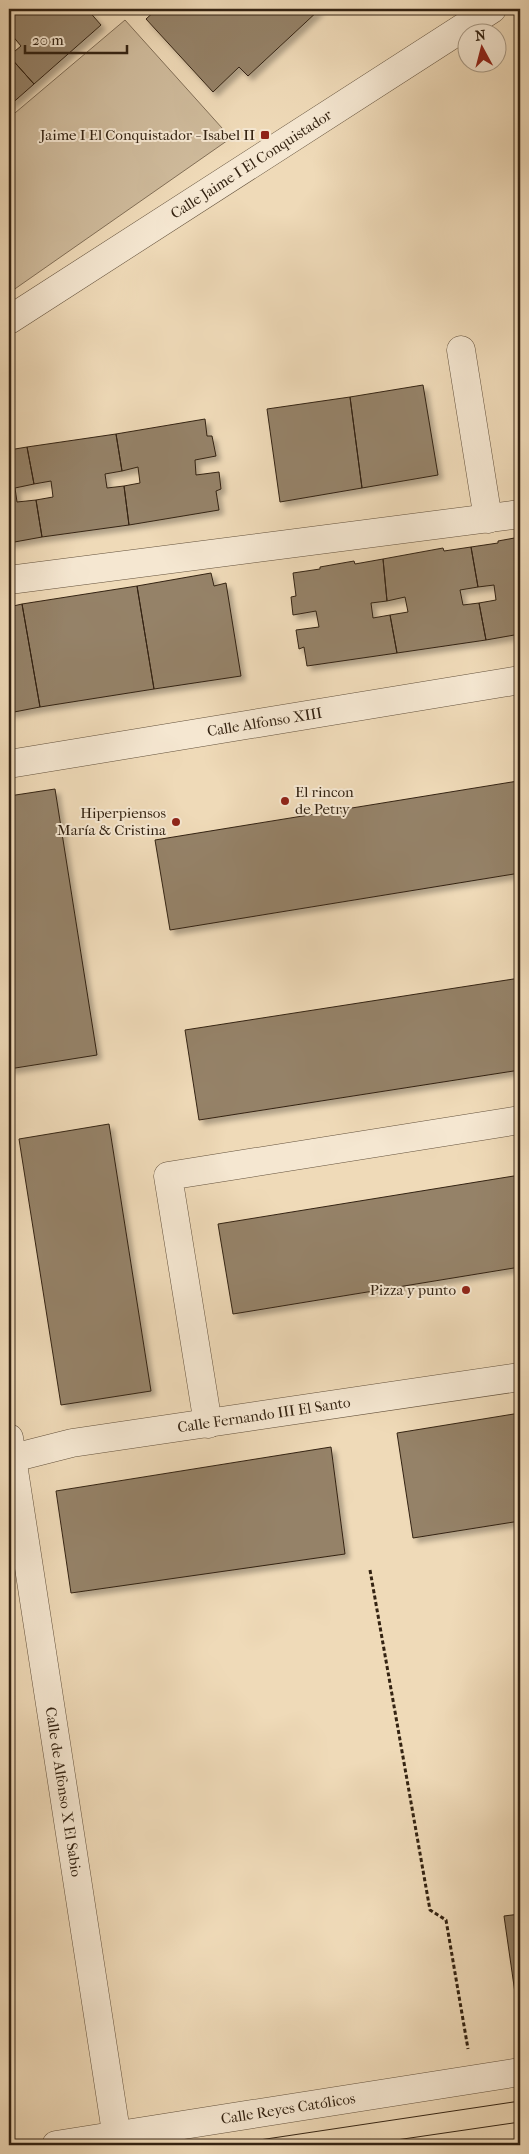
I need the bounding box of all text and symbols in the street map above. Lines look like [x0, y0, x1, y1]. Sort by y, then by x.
scale bar [25, 22, 128, 54]
north arrow [456, 22, 506, 72]
text: N [474, 26, 487, 45]
text: 20 m [32, 31, 64, 49]
street label: Calle Jaime I El Conquistador [167, 105, 336, 223]
place label: Jaime I El Conquistador - Isabel II [39, 126, 255, 144]
marker: Jaime I El Conquistador - Isabel II [259, 129, 271, 141]
street label: Calle Alfonso XIII [206, 704, 324, 740]
place label: El rincon de Petry [295, 783, 354, 818]
marker: El rincon de Petry [279, 795, 291, 807]
place label: Hiperpiensos María & Cristina [57, 804, 167, 839]
marker: Hiperpiensos María & Cristina [170, 816, 182, 828]
place label: Pizza y punto [370, 1281, 456, 1299]
marker: Pizza y punto [460, 1284, 472, 1296]
street label: Calle Fernando III El Santo [176, 1393, 352, 1436]
street label: Calle de Alfonso X El Sabio [42, 1706, 86, 1878]
street label: Calle Reyes Católicos [220, 2089, 357, 2128]

